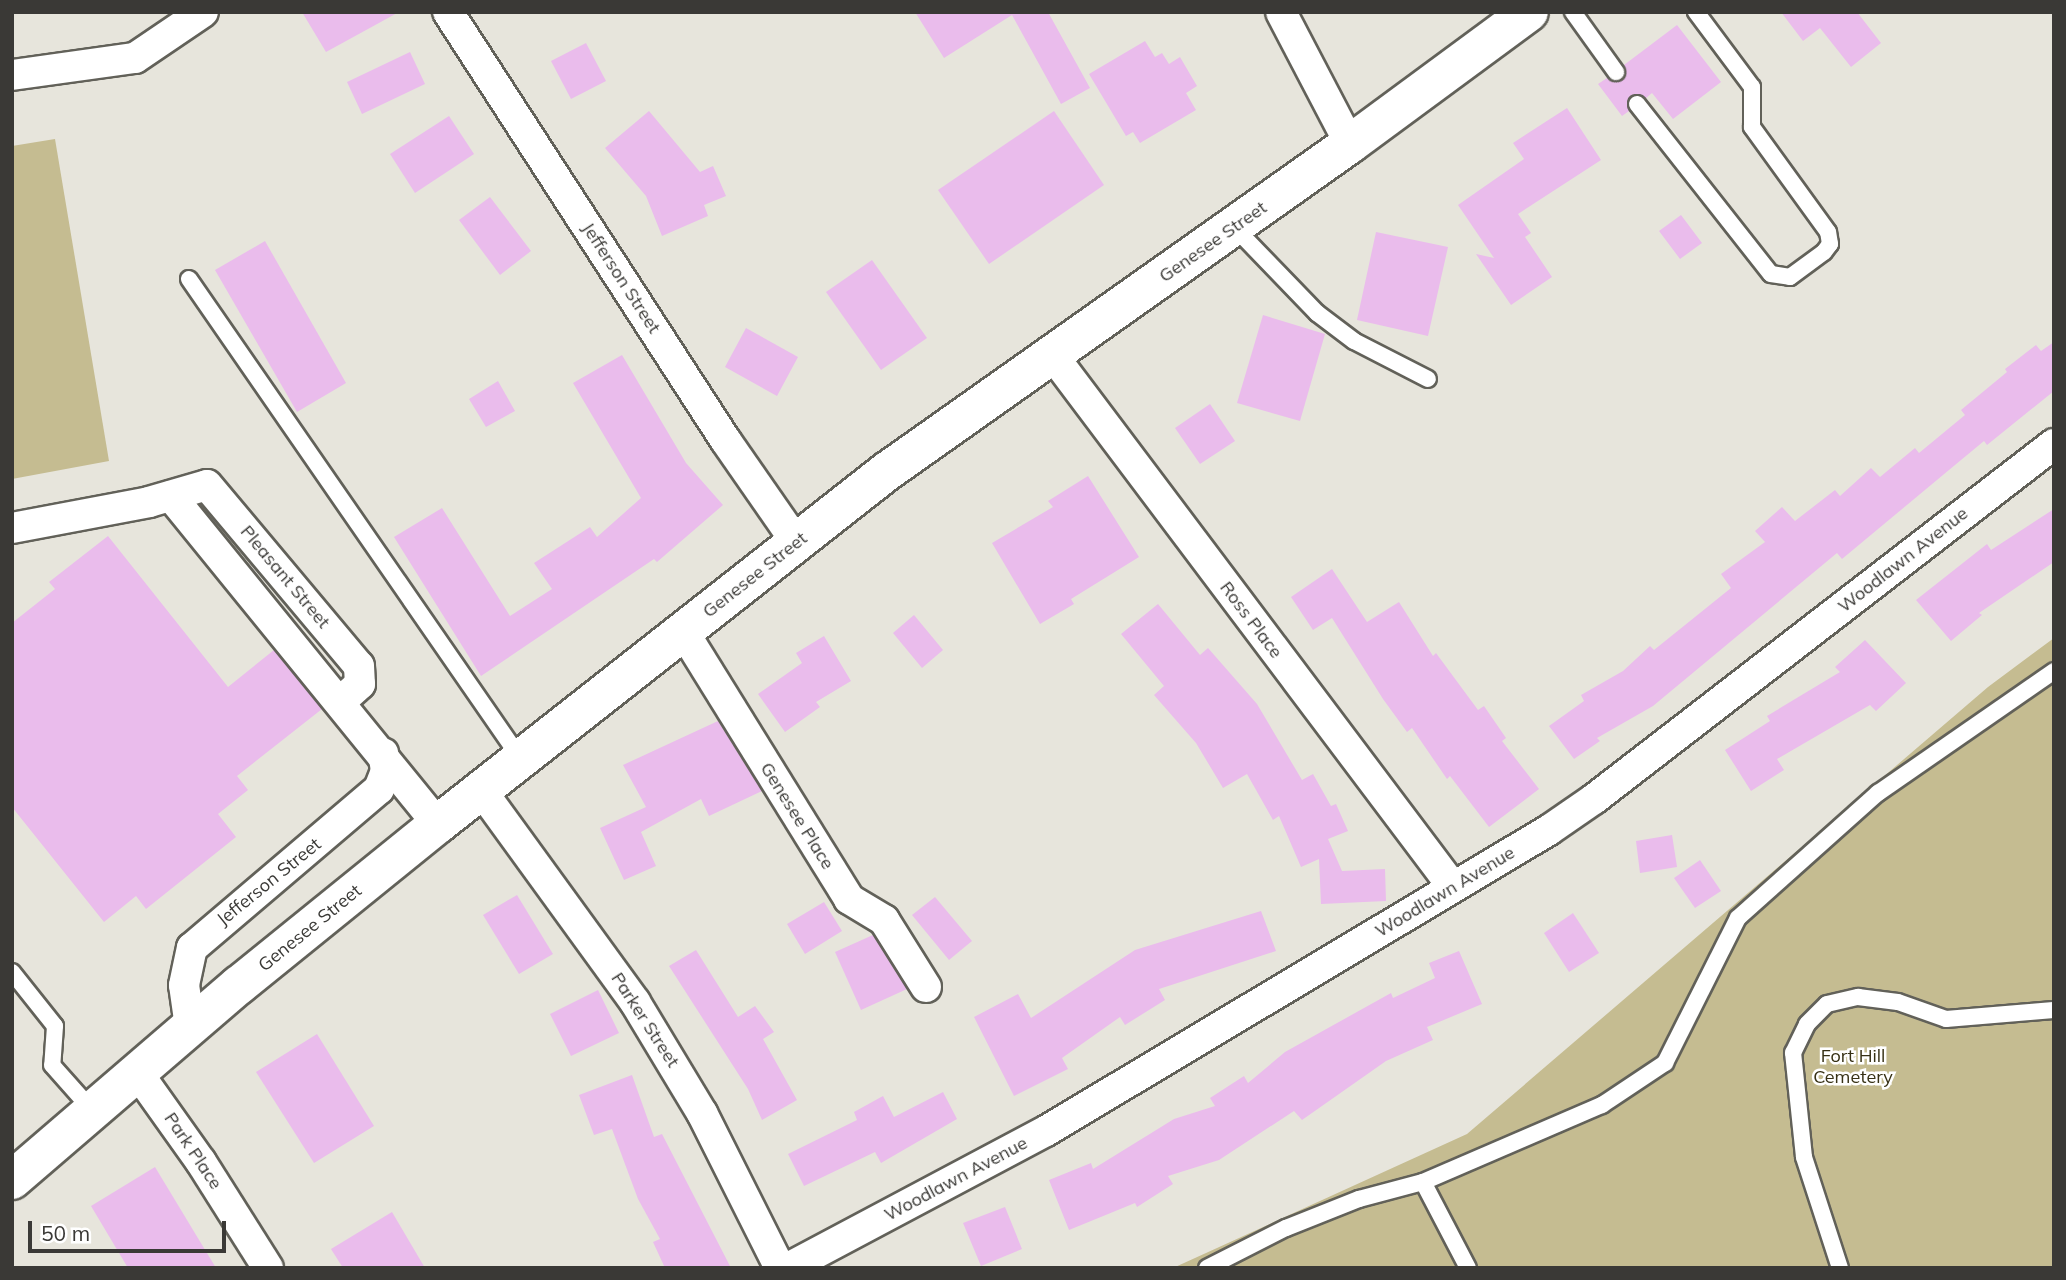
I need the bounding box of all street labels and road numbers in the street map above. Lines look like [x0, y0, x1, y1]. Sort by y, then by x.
street label: Genesee Street [1155, 197, 1271, 287]
street label: Jefferson Street [577, 219, 665, 337]
street label: Woodlawn Avenue [1834, 503, 1972, 617]
street label: Pleasant Street [236, 521, 334, 633]
street label: Genesee Street [699, 528, 811, 622]
street label: Ross Place [1215, 577, 1287, 663]
street label: Genesee Place [756, 759, 838, 873]
street label: Jefferson Street [213, 833, 325, 931]
street label: Woodlawn Avenue [1371, 842, 1519, 942]
street label: Genesee Street [254, 880, 366, 976]
street label: Parker Street [606, 969, 684, 1071]
street label: Park Place [159, 1109, 227, 1193]
street label: Woodlawn Avenue [881, 1132, 1031, 1226]

